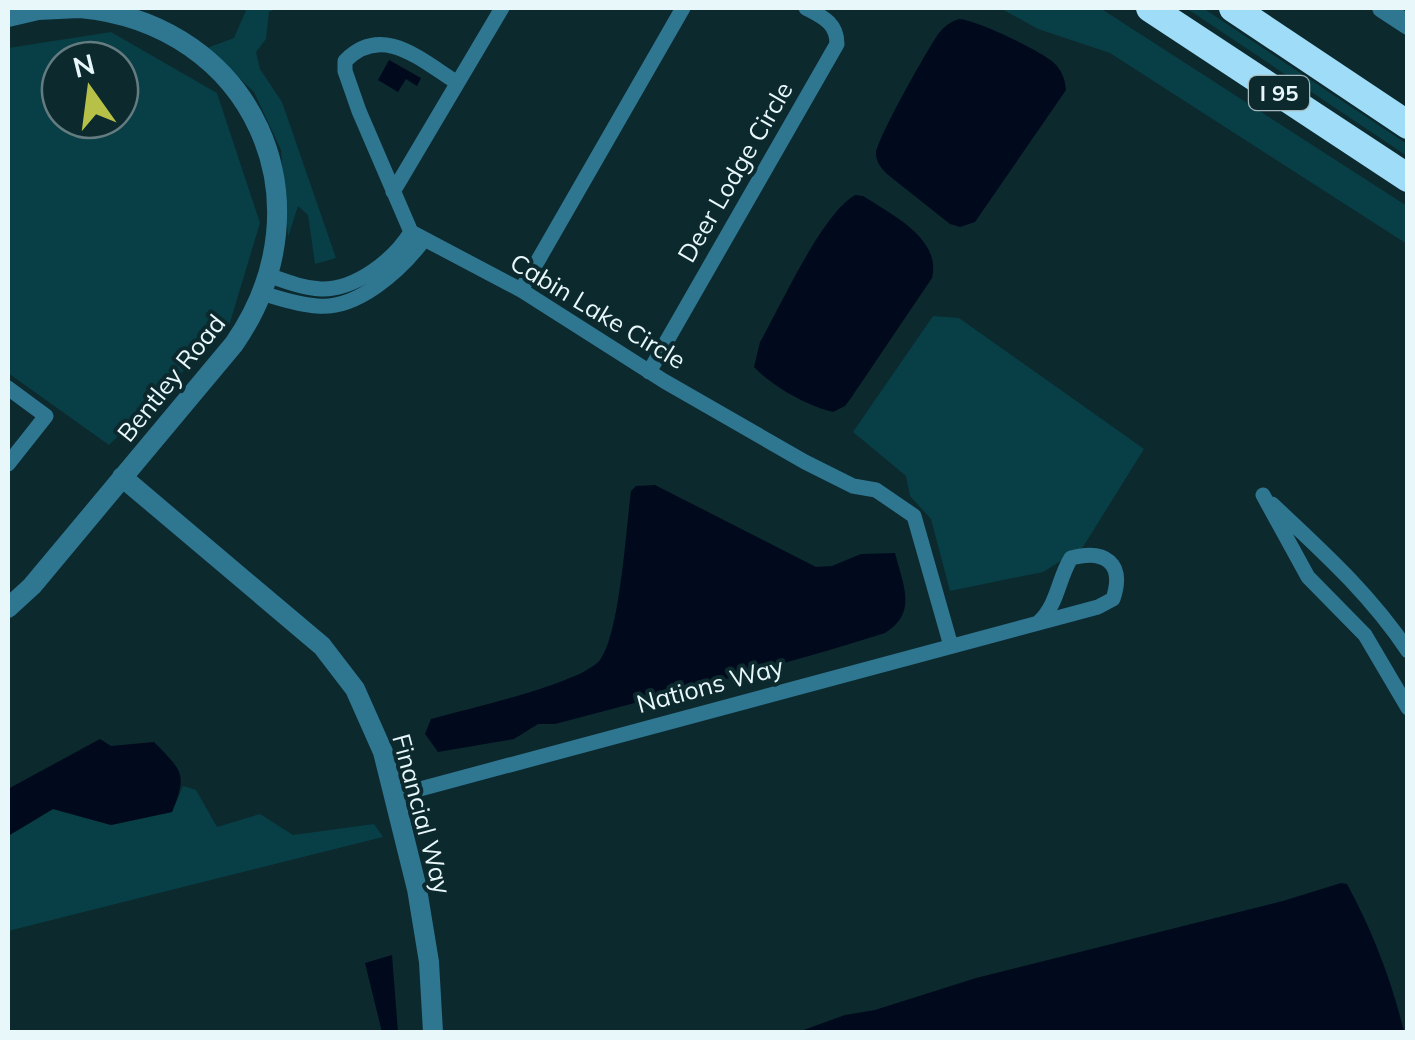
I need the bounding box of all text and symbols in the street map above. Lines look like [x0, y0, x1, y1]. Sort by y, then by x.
north arrow [40, 40, 140, 140]
text: N [69, 46, 98, 85]
street label: Deer Lodge Circle [670, 76, 799, 268]
road number: I 95 [1249, 76, 1309, 110]
street label: Cabin Lake Circle [505, 246, 692, 375]
street label: Bentley Road [110, 308, 231, 447]
street label: Nations Way [633, 650, 787, 719]
street label: Financial Way [386, 730, 459, 897]

